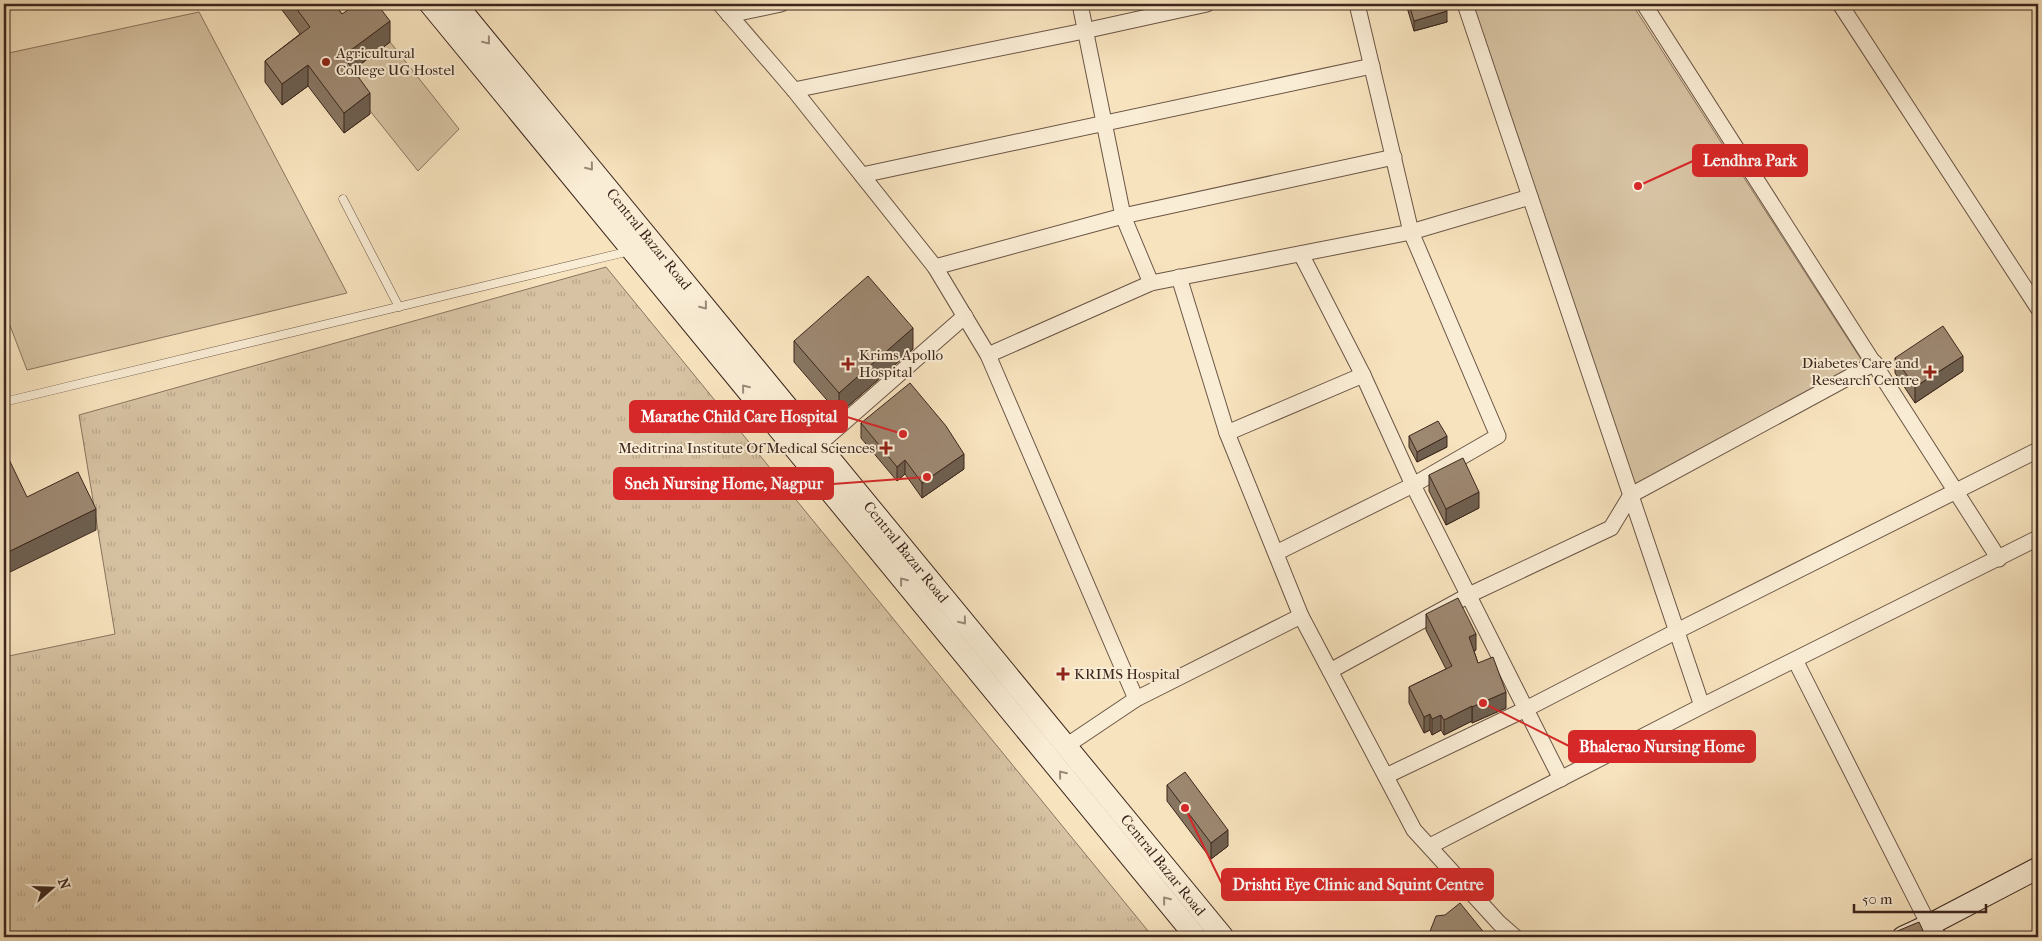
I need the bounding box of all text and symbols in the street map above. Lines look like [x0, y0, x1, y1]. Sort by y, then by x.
one-way arrow [481, 36, 490, 45]
place label: Agricultural College UG Hostel [335, 44, 455, 79]
marker: Agricultural College UG Hostel [320, 56, 332, 68]
callout: Lendhra Park [1693, 145, 1807, 176]
text: Lendhra Park [1703, 151, 1798, 170]
one-way arrow [584, 161, 593, 170]
street label: Central Bazar Road [603, 185, 696, 294]
one-way arrow [699, 300, 707, 309]
place label: Krims Apollo Hospital [859, 346, 943, 381]
place label: Diabetes Care and Research Centre [1802, 354, 1920, 389]
marker: Krims Apollo Hospital [841, 357, 855, 371]
marker: Diabetes Care and Research Centre [1923, 365, 1937, 379]
one-way arrow [742, 385, 750, 394]
callout: Marathe Child Care Hospital [630, 401, 847, 432]
text: Marathe Child Care Hospital [640, 407, 838, 427]
place label: Meditrina Institute Of Medical Sciences [618, 439, 875, 457]
marker: Meditrina Institute Of Medical Sciences [879, 441, 893, 455]
callout: Sneh Nursing Home, Nagpur [614, 468, 833, 499]
text: Sneh Nursing Home, Nagpur [625, 474, 824, 494]
street label: Central Bazar Road [860, 498, 953, 607]
one-way arrow [901, 578, 909, 587]
one-way arrow [957, 615, 965, 624]
place label: KRIMS Hospital [1074, 665, 1180, 683]
marker: KRIMS Hospital [1056, 667, 1070, 681]
callout: Bhalerao Nursing Home [1569, 731, 1755, 762]
text: Bhalerao Nursing Home [1579, 737, 1745, 757]
one-way arrow [1060, 771, 1068, 780]
street label: Central Bazar Road [1117, 811, 1210, 920]
north arrow [28, 864, 78, 914]
callout: Drishti Eye Clinic and Squint Centre [1222, 869, 1493, 900]
text: Drishti Eye Clinic and Squint Centre [1232, 875, 1484, 895]
text: N [54, 876, 74, 892]
scale bar [1854, 881, 1987, 913]
text: 50 m [1862, 890, 1893, 908]
one-way arrow [1162, 896, 1171, 905]

